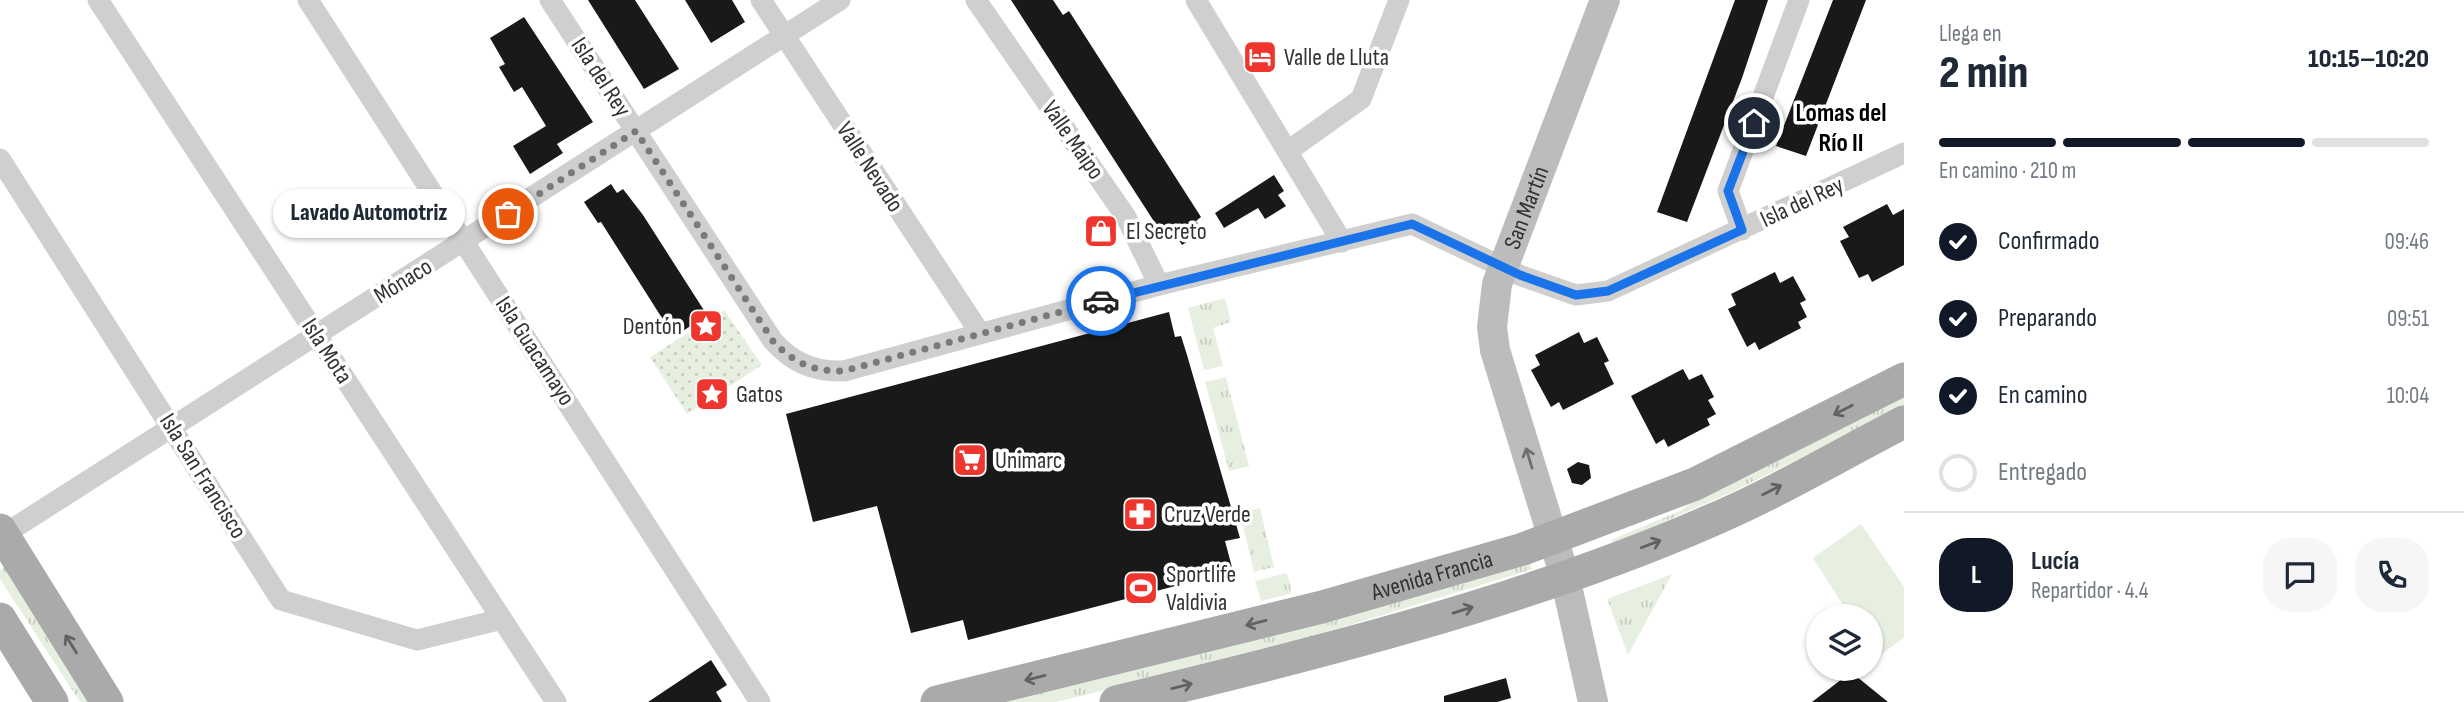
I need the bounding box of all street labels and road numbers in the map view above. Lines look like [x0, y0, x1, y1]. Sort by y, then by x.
street label: Isla del Rey [565, 32, 637, 122]
street label: Valle Maipo [1035, 95, 1111, 185]
street label: Valle Nevado [830, 117, 910, 217]
street label: San Martín [1497, 162, 1555, 253]
street label: Isla del Rey [1756, 170, 1848, 234]
street label: Mónaco [369, 252, 437, 310]
street label: Isla Guacamayo [489, 291, 581, 411]
street label: Isla Mota [295, 313, 359, 389]
street label: Isla San Francisco [153, 408, 253, 544]
street label: Avenida Francia [1367, 544, 1496, 607]

